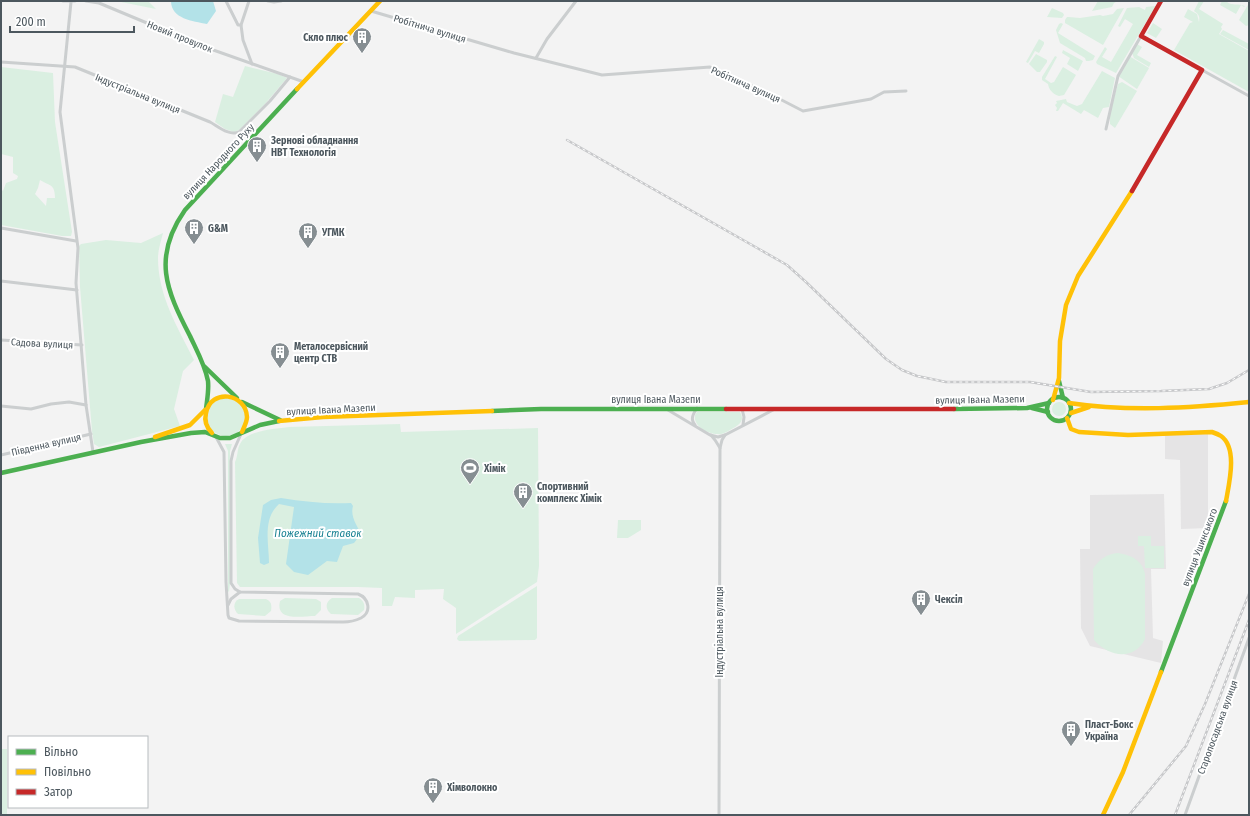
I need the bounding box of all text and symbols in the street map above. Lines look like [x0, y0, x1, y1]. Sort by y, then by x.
scale bar [10, 8, 134, 34]
street label: Робітнича вулиця [392, 11, 468, 46]
text: 200 m [16, 15, 46, 29]
street label: Новий провулок [145, 18, 214, 56]
building icon: Скло плюс [351, 26, 373, 54]
place label: Скло плюс [303, 32, 349, 44]
street label: Робітнича вулиця [709, 63, 783, 106]
street label: Індустріальна вулиця [93, 70, 182, 117]
street label: вулиця Народного Руху [181, 121, 257, 202]
building icon: Зернові обладнання НВТ Технологія [246, 135, 268, 163]
place label: Зернові обладнання НВТ Технологія [270, 135, 358, 159]
building icon: G&M [183, 217, 205, 245]
building icon: УГМК [297, 221, 319, 249]
place label: G&M [208, 223, 228, 235]
place label: УГМК [321, 227, 345, 239]
street label: Садова вулиця [11, 336, 73, 352]
building icon: Металосервісний центр СТВ [269, 341, 291, 369]
place label: Металосервісний центр СТВ [294, 341, 368, 365]
street label: вулиця Івана Мазепи [935, 393, 1025, 407]
street label: вулиця Івана Мазепи [611, 394, 701, 406]
street label: вулиця Івана Мазепи [286, 402, 376, 418]
street label: Південна вулиця [10, 430, 82, 459]
sports icon: Хімік [459, 457, 481, 485]
place label: Хімік [483, 463, 507, 475]
building icon: Спортивний комплекс Хімік [512, 481, 534, 509]
place label: Спортивний комплекс Хімік [537, 481, 603, 505]
street label: вулиця Ушинського [1180, 507, 1220, 588]
water label: Пожежний ставок [274, 527, 362, 540]
street label: Індустріальна вулиця [713, 587, 726, 677]
building icon: Чексіл [910, 588, 932, 616]
place label: Чексіл [935, 594, 963, 606]
street label: Старопосадська вулиця [1195, 679, 1241, 776]
building icon: Пласт-Бокс Україна [1060, 719, 1082, 747]
place label: Пласт-Бокс Україна [1084, 719, 1134, 743]
legend [8, 736, 148, 808]
text: Вільно [44, 745, 78, 759]
text: Повільно [44, 765, 91, 779]
building icon: Хімволокно [422, 776, 444, 804]
place label: Хімволокно [446, 782, 498, 794]
text: Затор [44, 785, 73, 799]

